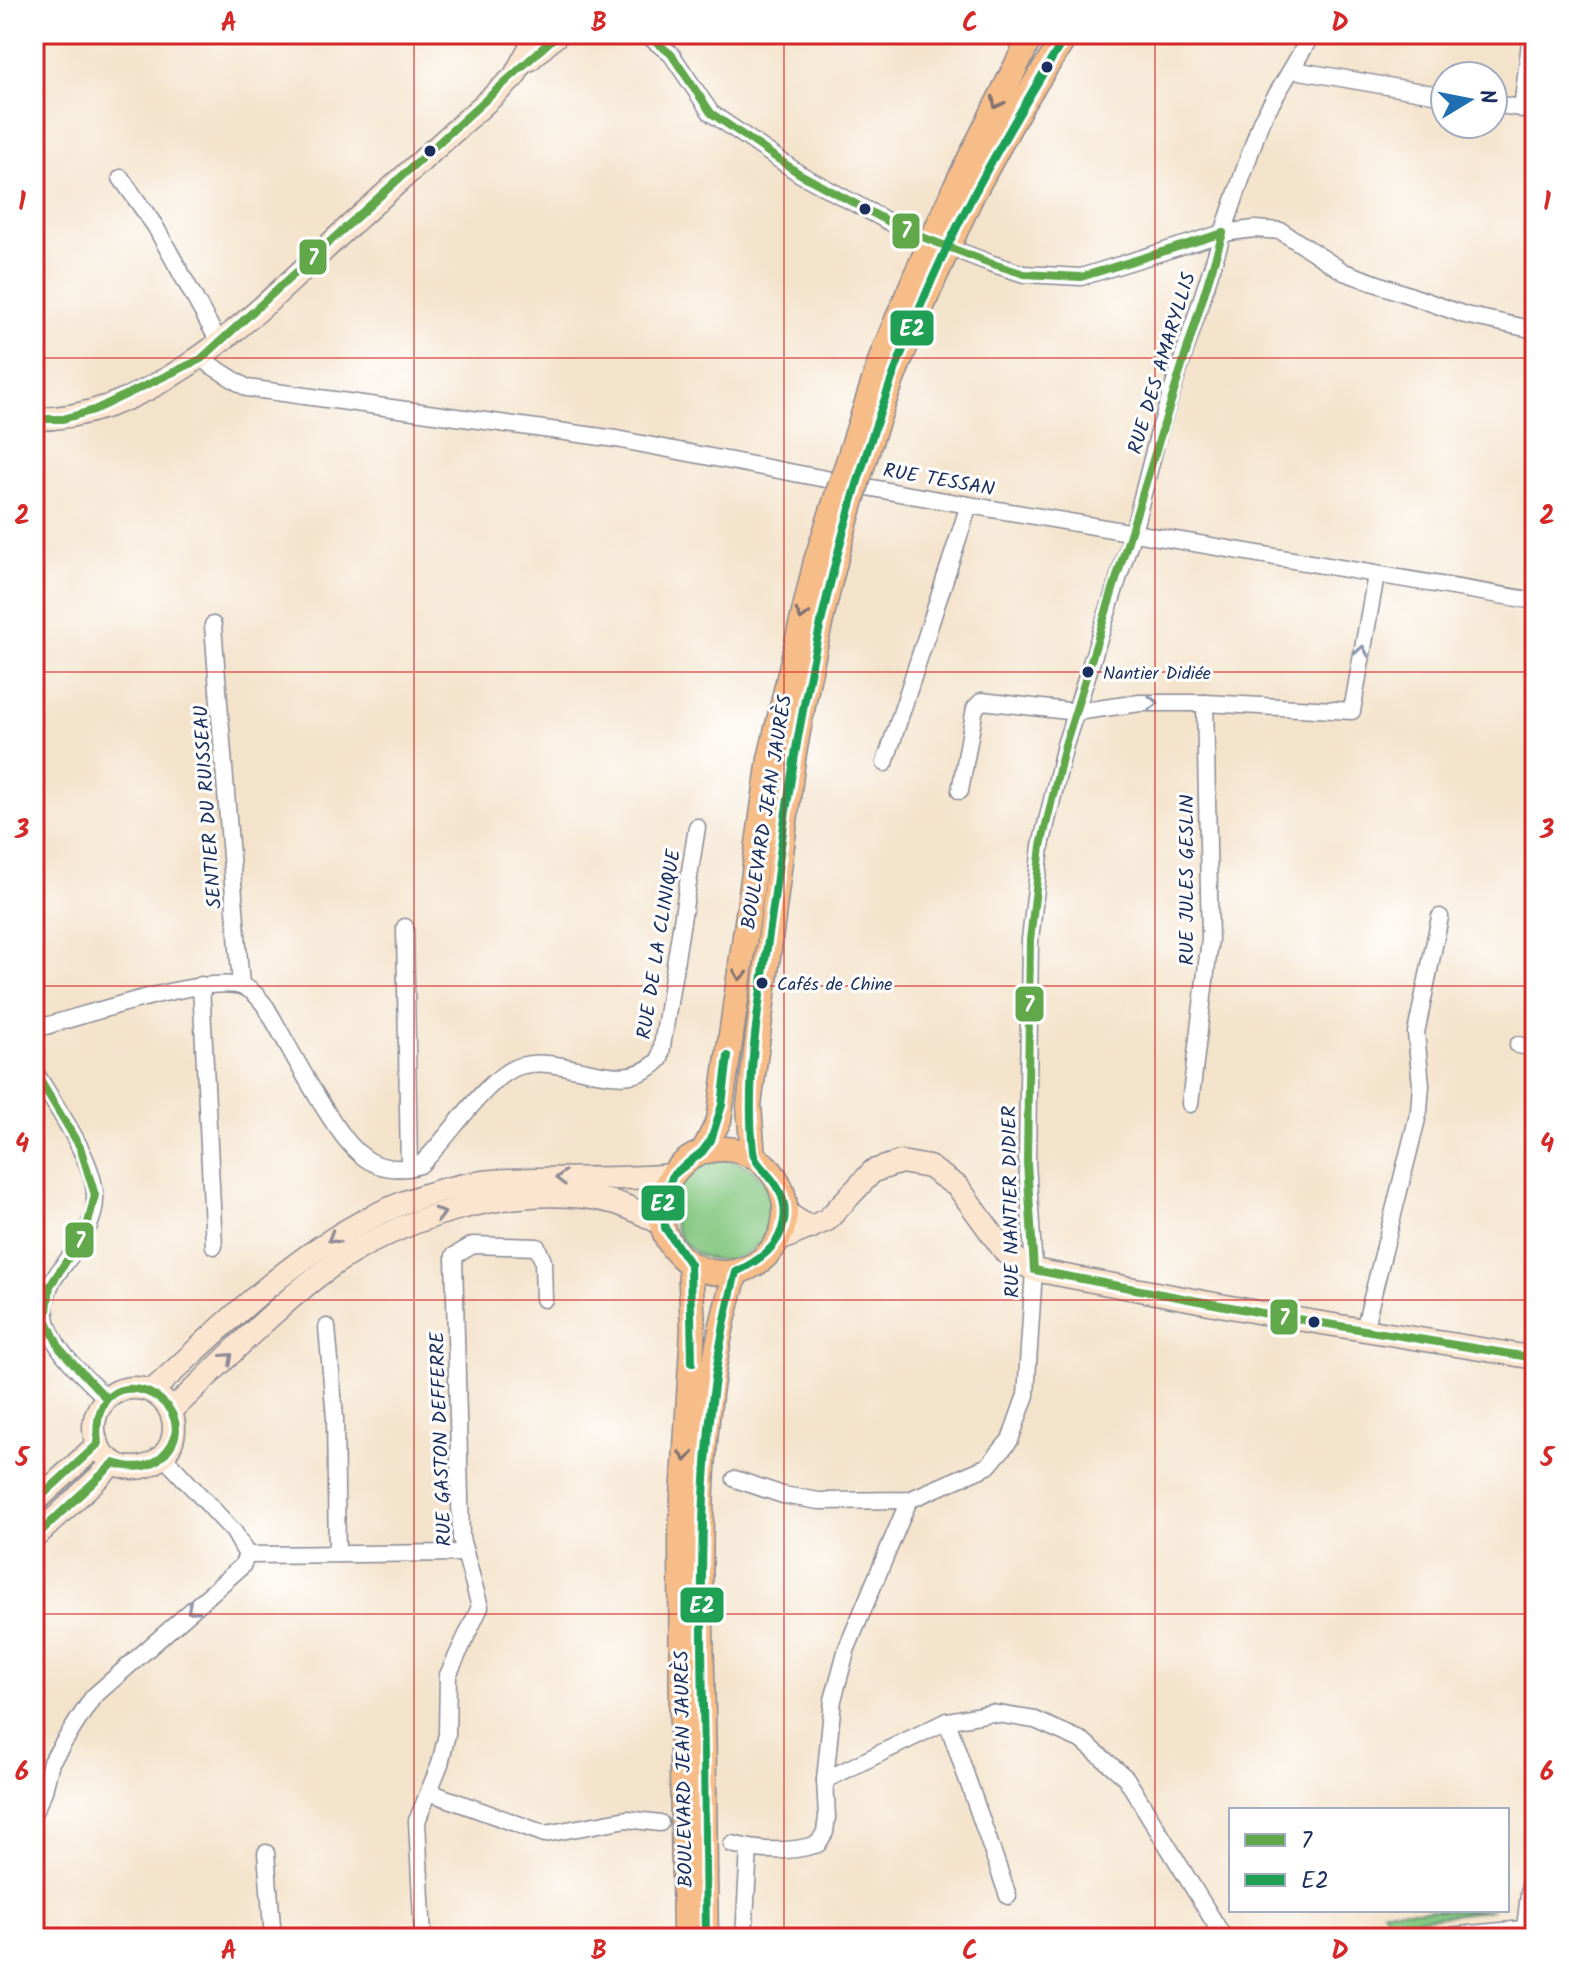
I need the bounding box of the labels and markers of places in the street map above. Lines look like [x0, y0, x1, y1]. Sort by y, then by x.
unlabelled marker [1039, 59, 1055, 75]
unlabelled marker [422, 143, 438, 159]
unlabelled marker [857, 201, 873, 217]
place label: Nantier Didiée [1103, 660, 1211, 689]
marker: Nantier Didiée [1080, 664, 1096, 680]
place label: Cafés de Chine [777, 971, 892, 1000]
marker: Cafés de Chine [754, 975, 770, 991]
unlabelled marker [1306, 1314, 1322, 1330]

